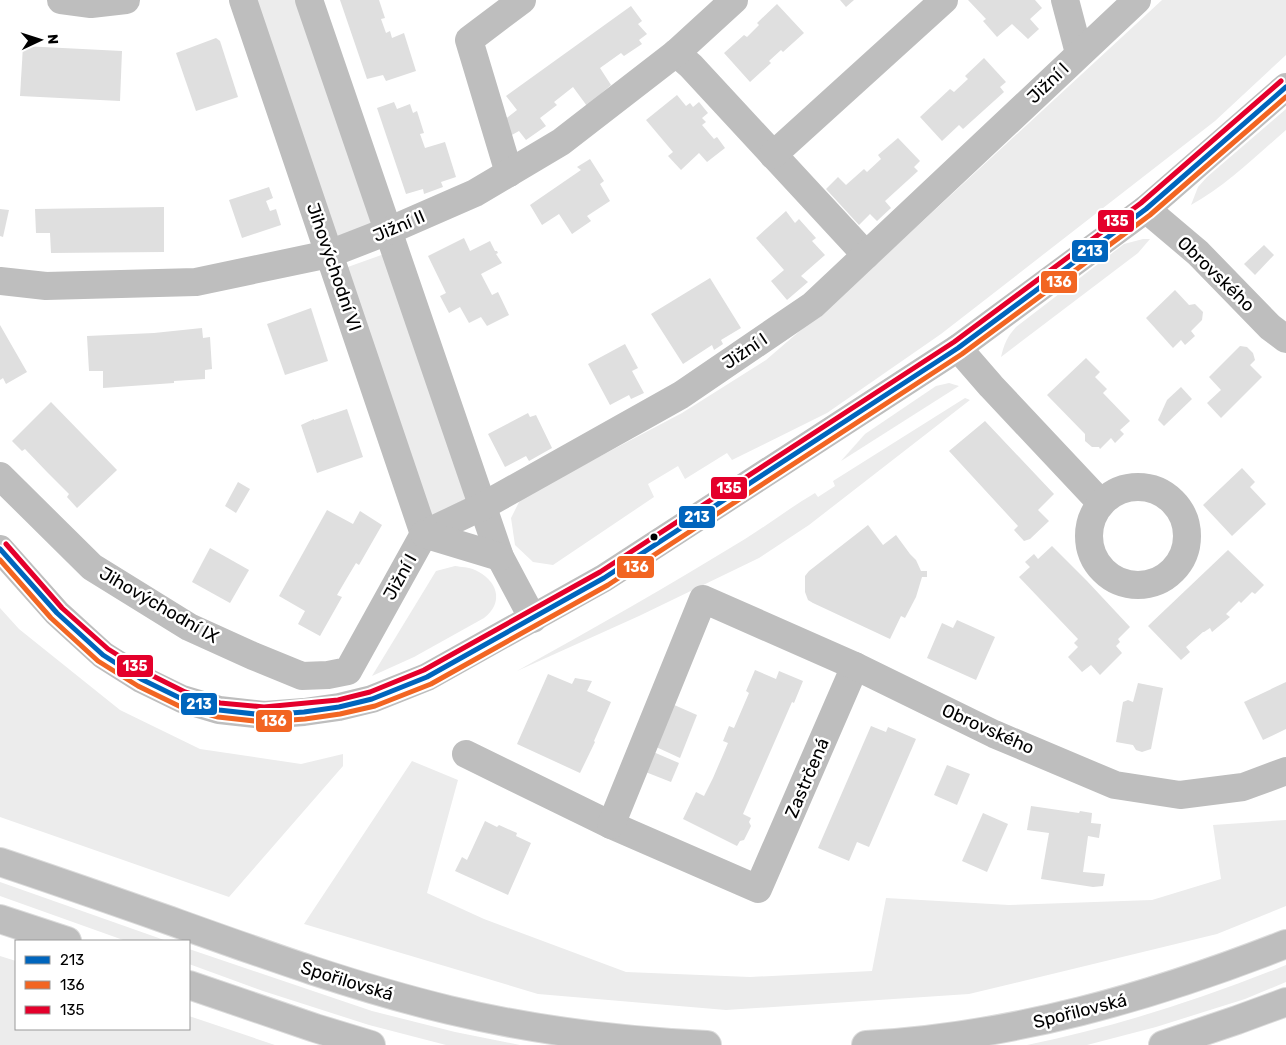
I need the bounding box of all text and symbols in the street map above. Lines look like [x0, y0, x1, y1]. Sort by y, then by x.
north arrow [15, 15, 65, 65]
text: N [44, 34, 61, 45]
street label: Jižní I [1023, 58, 1073, 108]
street label: Jihovýchodní VI [302, 200, 366, 334]
street label: Jižní II [370, 205, 428, 247]
line badge: 135 [1097, 209, 1135, 233]
text: 135 [1103, 213, 1129, 230]
street label: Obrovského [1173, 232, 1259, 316]
line badge: 213 [1071, 239, 1109, 263]
text: 213 [1077, 243, 1103, 260]
line badge: 136 [1040, 270, 1078, 294]
text: 136 [1046, 274, 1072, 291]
street label: Jižní I [718, 328, 772, 374]
line badge: 135 [710, 476, 748, 500]
text: 135 [716, 480, 742, 497]
line badge: 213 [678, 505, 716, 529]
text: 213 [684, 509, 710, 526]
unlabelled marker [649, 532, 659, 542]
street label: Jižní I [378, 550, 422, 604]
line badge: 136 [616, 555, 655, 579]
text: 136 [623, 559, 649, 576]
street label: Jihovýchodní IX [95, 562, 223, 648]
line badge: 135 [116, 654, 154, 678]
text: 135 [122, 658, 148, 675]
line badge: 213 [180, 692, 218, 716]
text: 213 [186, 696, 212, 713]
street label: Obrovského [938, 699, 1038, 759]
line badge: 136 [255, 709, 293, 733]
text: 136 [261, 713, 287, 730]
street label: Zastrčená [780, 735, 834, 821]
legend [15, 940, 190, 1030]
text: 213 [60, 951, 84, 969]
street label: Spořilovská [298, 956, 396, 1006]
text: 136 [60, 976, 84, 994]
street label: Spořilovská [1031, 989, 1129, 1033]
text: 135 [60, 1001, 84, 1019]

